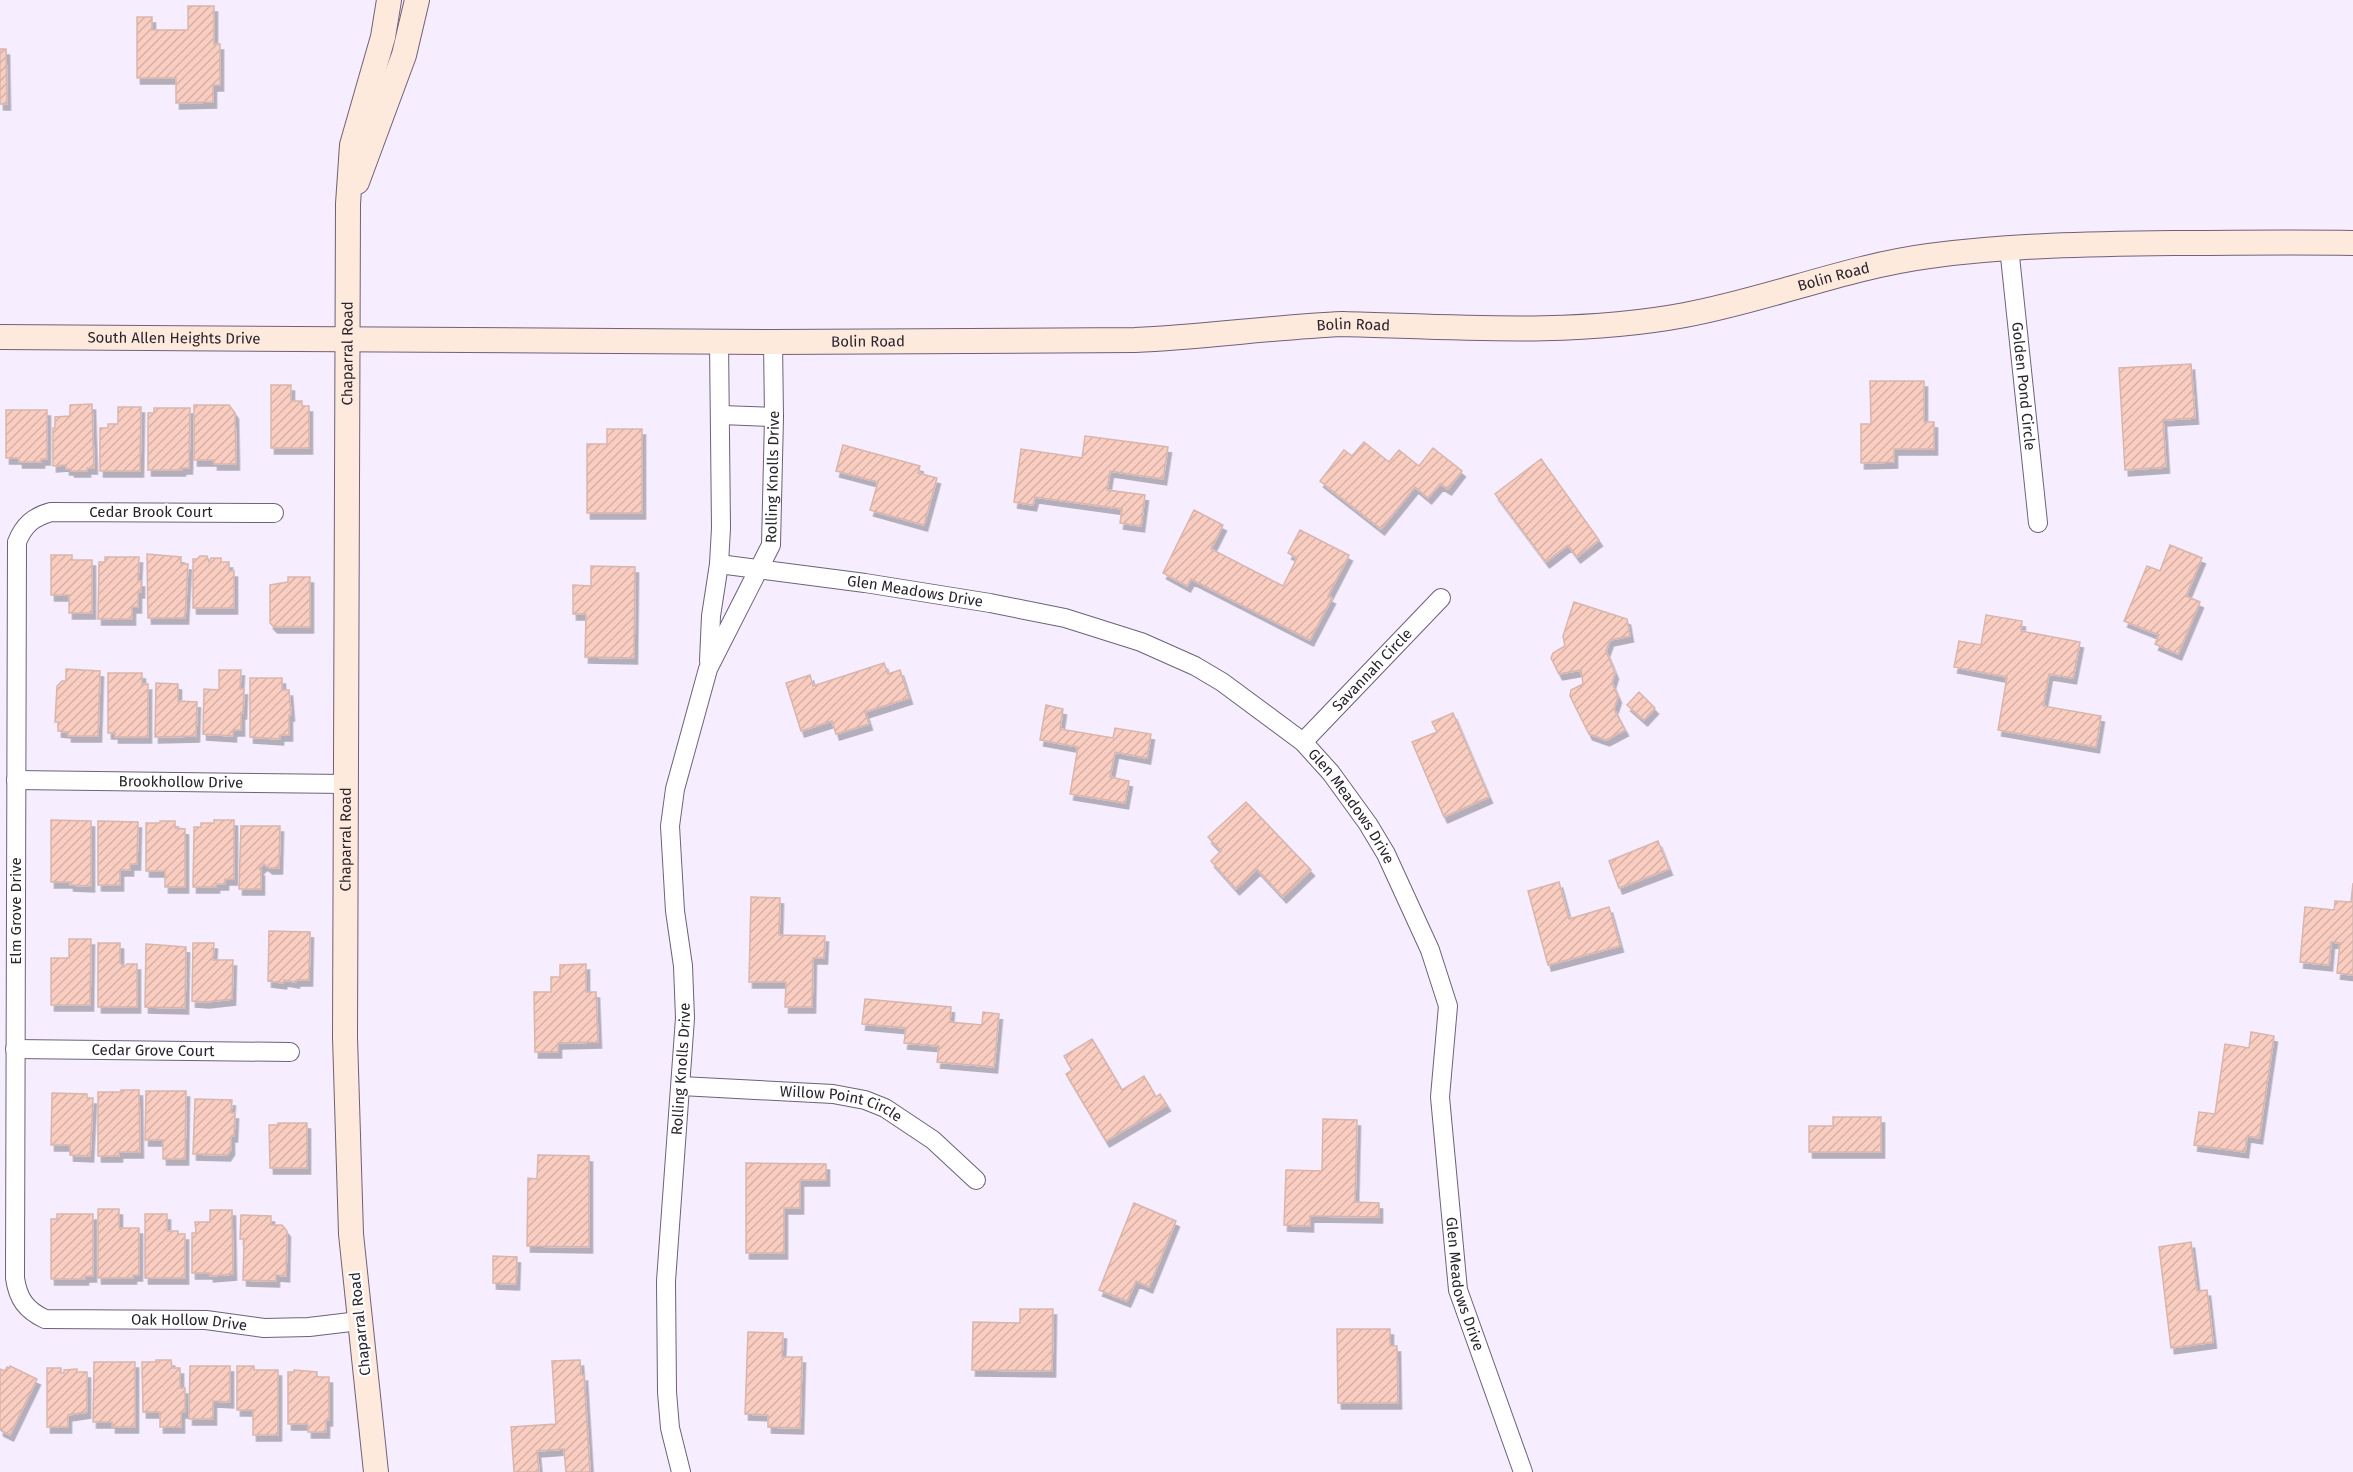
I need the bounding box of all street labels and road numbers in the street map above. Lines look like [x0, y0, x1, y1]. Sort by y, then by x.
street label: Bolin Road [1795, 259, 1871, 295]
street label: Chaparral Road [338, 301, 357, 406]
street label: Bolin Road [1316, 315, 1391, 334]
street label: Golden Pond Circle [2008, 321, 2039, 451]
street label: South Allen Heights Drive [87, 329, 261, 348]
street label: Bolin Road [831, 332, 905, 351]
street label: Rolling Knolls Drive [762, 410, 783, 543]
street label: Cedar Brook Court [89, 503, 213, 521]
street label: Glen Meadows Drive [846, 572, 984, 611]
street label: Savannah Circle [1328, 625, 1416, 715]
street label: Glen Meadows Drive [1304, 745, 1398, 867]
street label: Brookhollow Drive [119, 772, 243, 792]
street label: Chaparral Road [337, 787, 355, 892]
street label: Elm Grove Drive [7, 857, 25, 965]
street label: Rolling Knolls Drive [668, 1002, 694, 1136]
street label: Cedar Grove Court [91, 1041, 215, 1060]
street label: Willow Point Circle [779, 1082, 906, 1126]
street label: Glen Meadows Drive [1442, 1216, 1488, 1353]
street label: Chaparral Road [346, 1271, 374, 1377]
street label: Oak Hollow Drive [131, 1311, 248, 1335]

